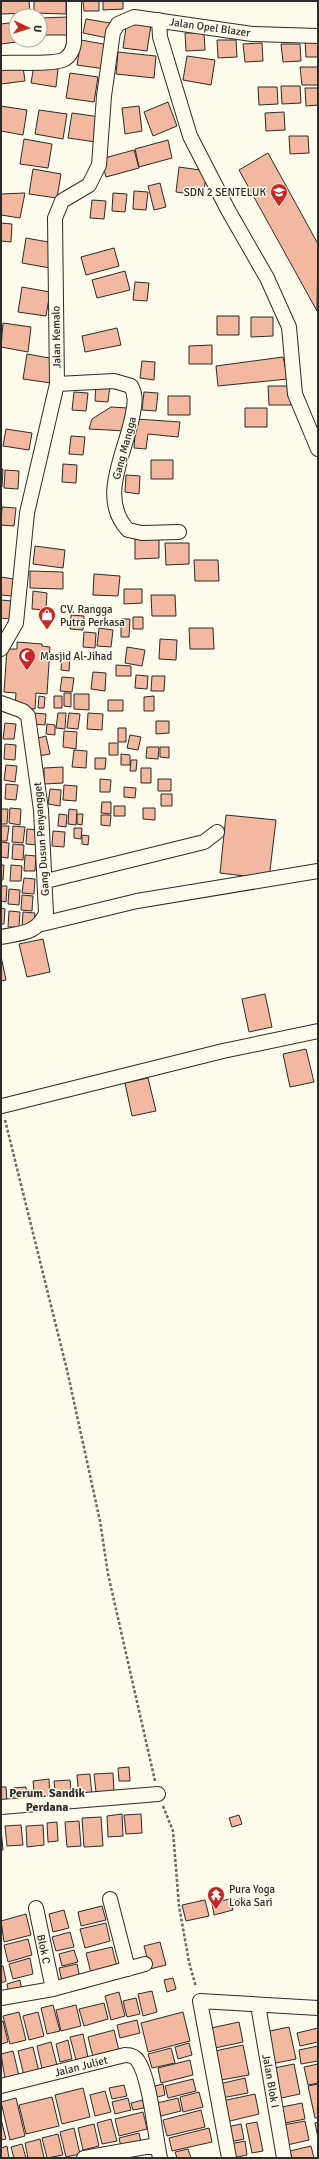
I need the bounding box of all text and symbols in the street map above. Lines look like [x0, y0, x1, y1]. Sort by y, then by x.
north arrow [8, 8, 48, 48]
street label: Jalan Opel Blazer [169, 15, 251, 40]
text: U [31, 25, 44, 33]
school or university icon: SDN 2 SENTELUK [269, 182, 289, 207]
place label: SDN 2 SENTELUK [184, 186, 266, 199]
street label: Jalan Kemalo [49, 305, 64, 368]
street label: Gang Mangga [110, 415, 139, 481]
place label: CV. Rangga Putra Perkasa [60, 603, 125, 629]
shop icon: CV. Rangga Putra Perkasa [37, 605, 57, 630]
mosque icon: Masjid Al-Jihad [17, 646, 37, 671]
place label: Masjid Al-Jihad [40, 650, 112, 663]
street label: Gang Dusun Penyangget [31, 781, 52, 896]
district label: Perum. Sandik Perdana [9, 1786, 86, 1815]
place label: Pura Yoga Loka Sari [229, 1883, 276, 1909]
temple icon: Pura Yoga Loka Sari [206, 1885, 226, 1910]
street label: Blok C [34, 1933, 53, 1966]
street label: Jalan Blok I [259, 2053, 282, 2109]
street label: Jalan Juliet [53, 2054, 109, 2079]

